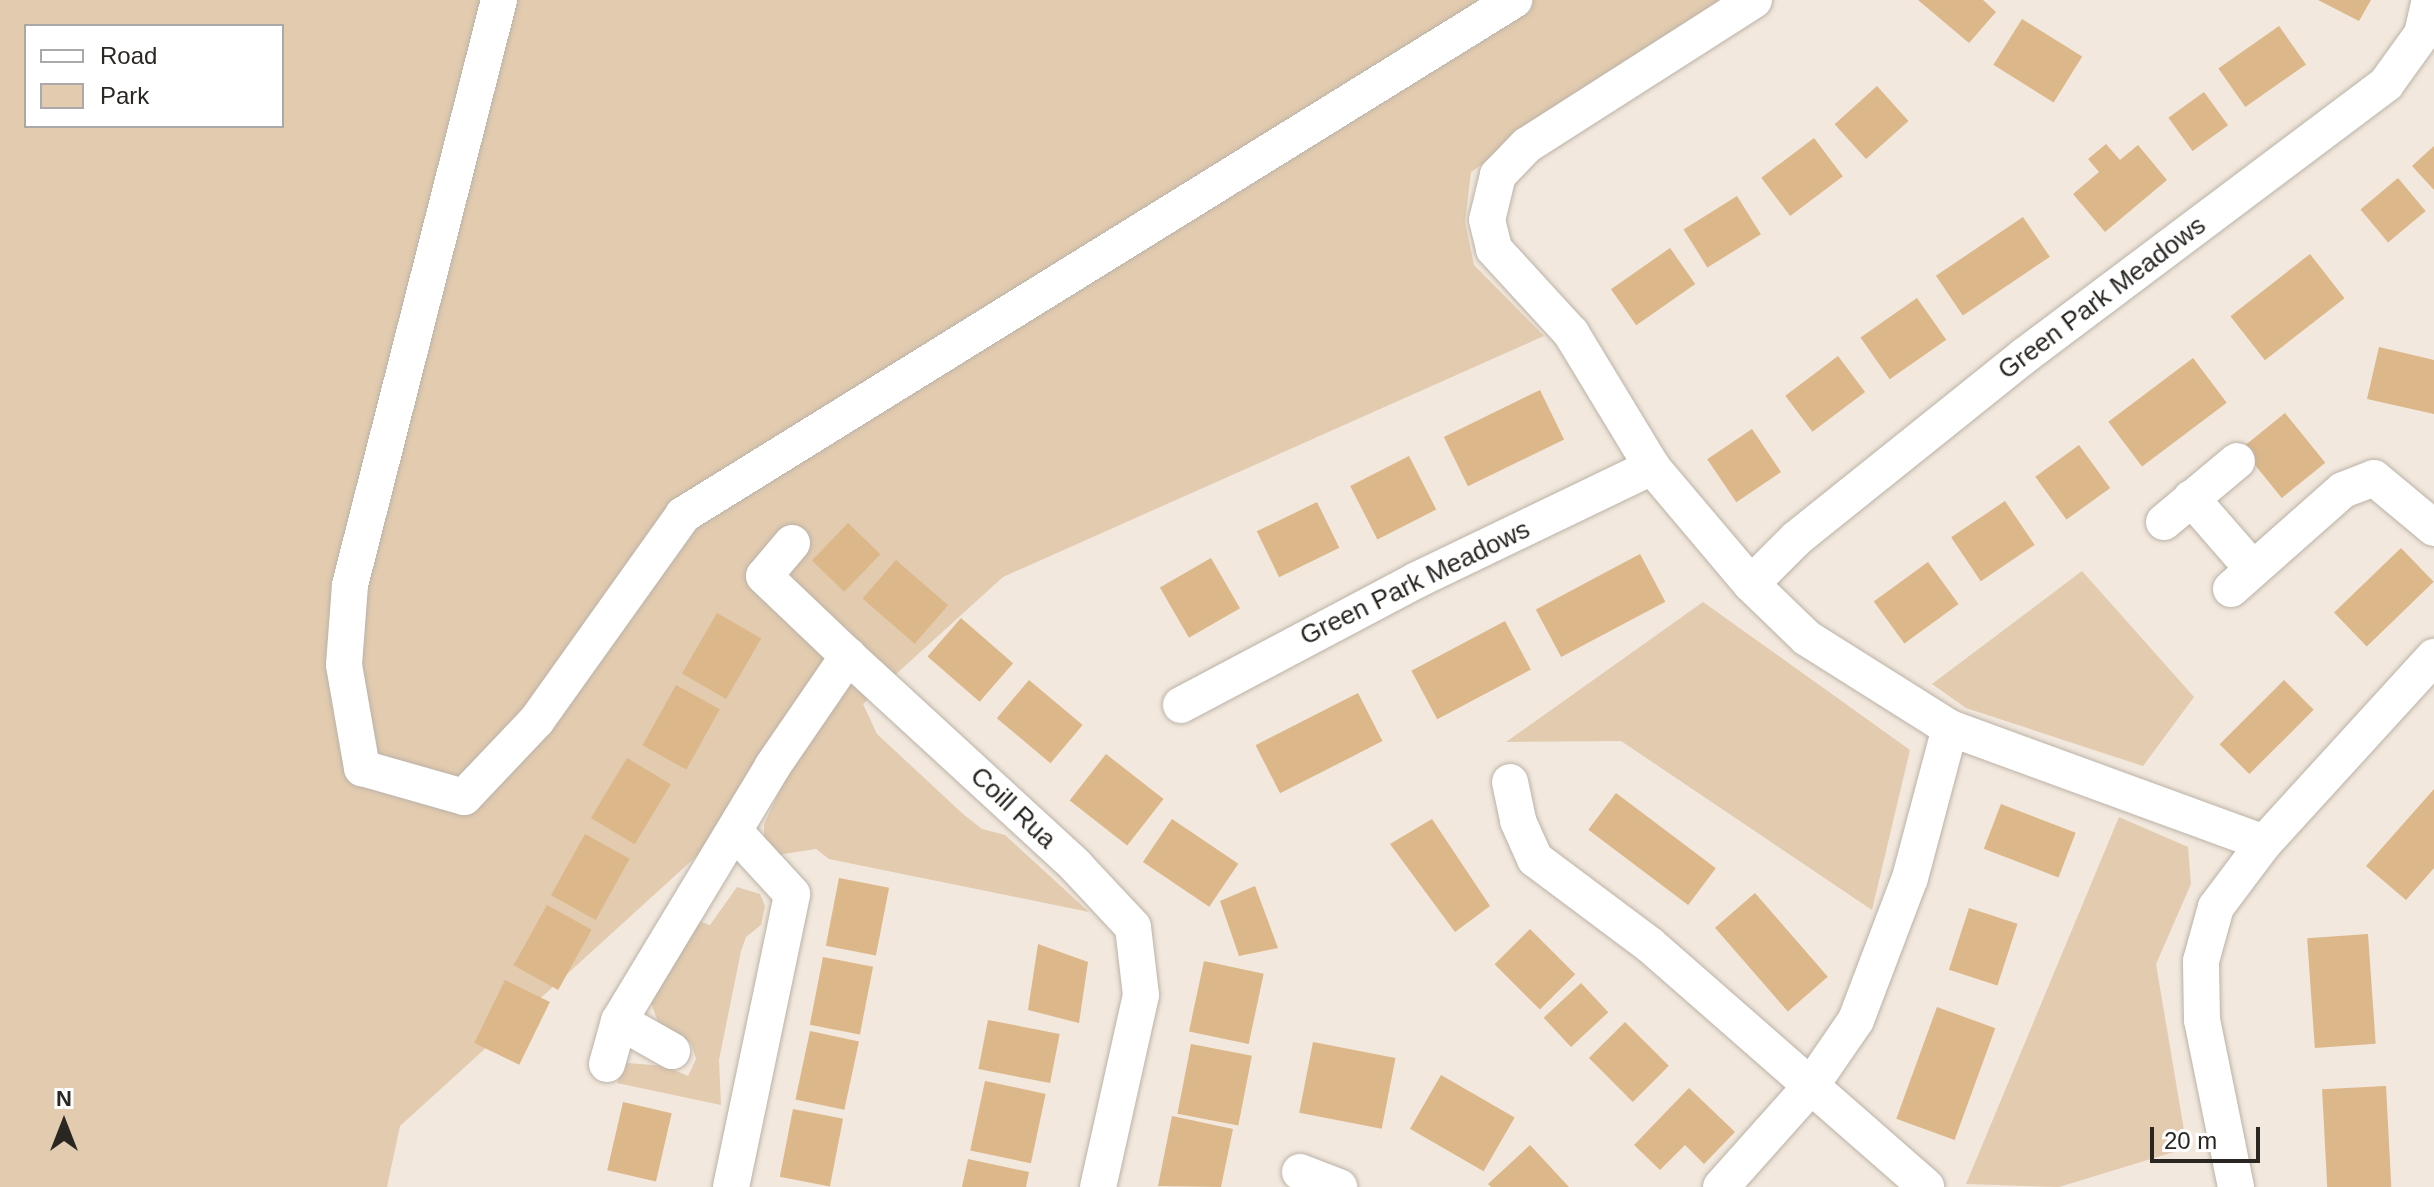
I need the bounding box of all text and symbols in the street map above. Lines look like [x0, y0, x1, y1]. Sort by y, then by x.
legend [24, 24, 284, 128]
text: Road [100, 42, 157, 69]
text: Park [100, 82, 149, 109]
street label: Green Park Meadows [1992, 210, 2212, 386]
street label: Green Park Meadows [1295, 514, 1535, 652]
street label: Coill Rua [964, 761, 1062, 855]
north arrow [24, 1083, 104, 1163]
text: N [56, 1086, 72, 1111]
scale bar [2154, 1111, 2264, 1161]
text: 20 m [2164, 1127, 2217, 1154]

